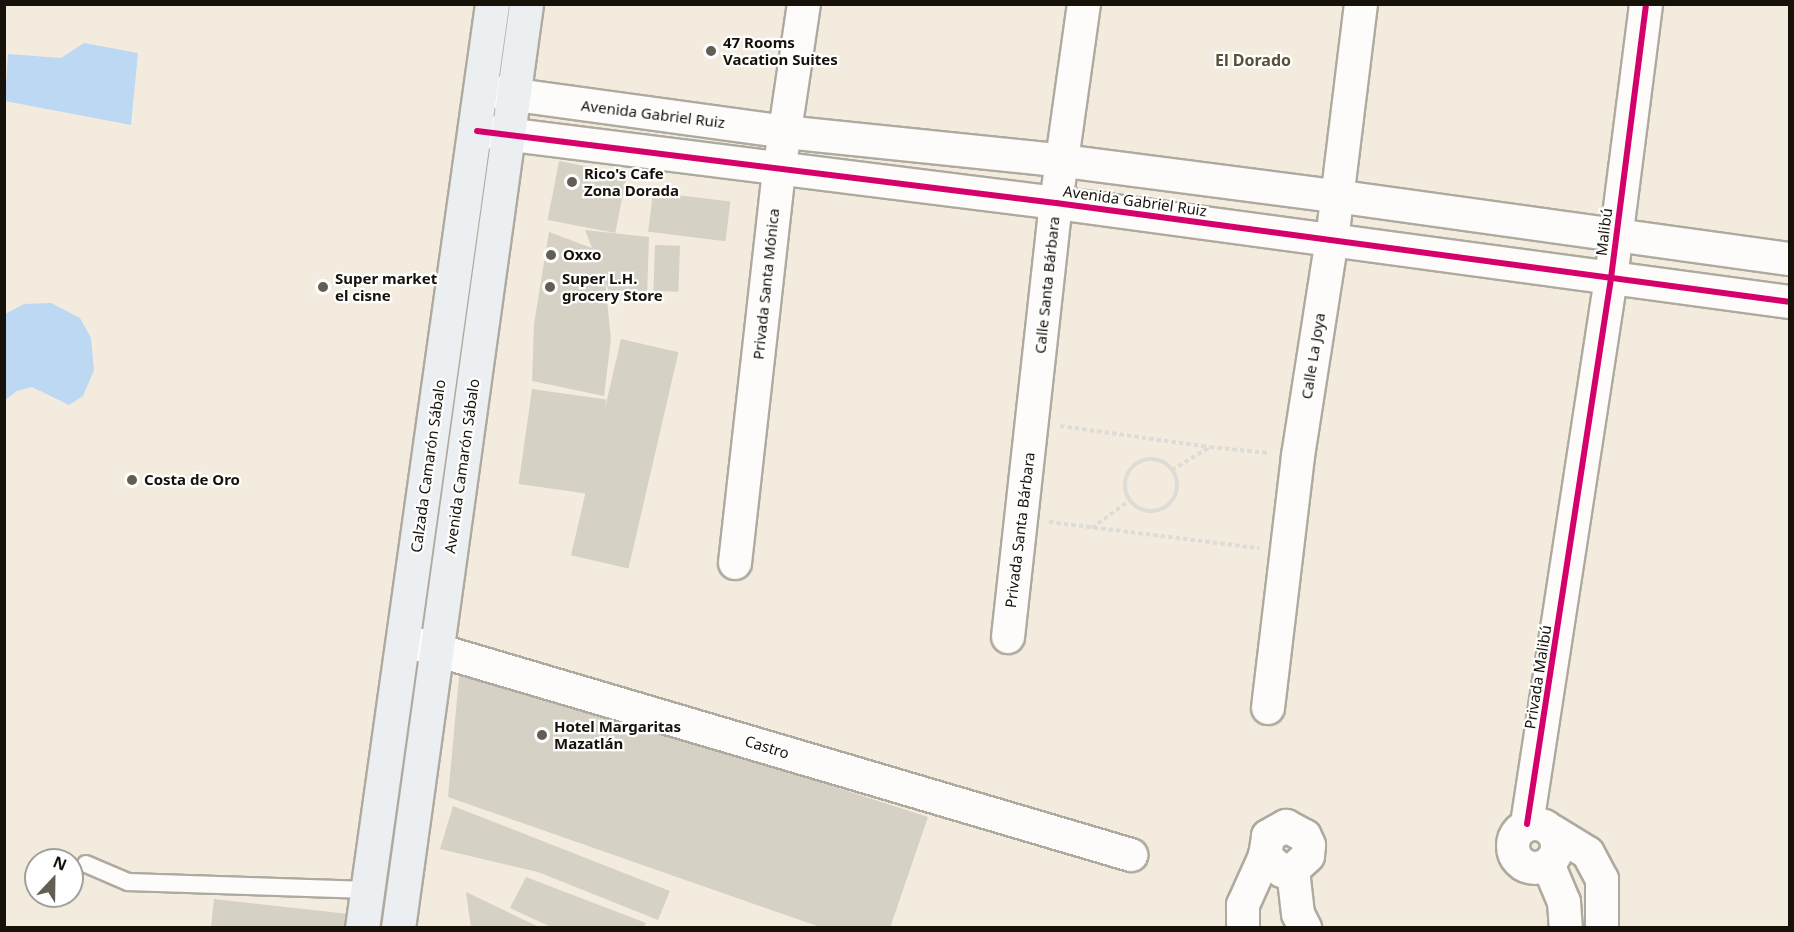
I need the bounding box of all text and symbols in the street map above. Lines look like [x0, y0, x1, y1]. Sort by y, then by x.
place label: 47 Rooms Vacation Suites [723, 33, 838, 68]
marker: 47 Rooms Vacation Suites [704, 44, 718, 58]
district label: El Dorado [1215, 50, 1291, 70]
street label: Avenida Gabriel Ruiz [580, 96, 726, 132]
place label: Rico's Cafe Zona Dorada [584, 164, 679, 199]
marker: Rico's Cafe Zona Dorada [565, 175, 579, 189]
street label: Avenida Gabriel Ruiz [1062, 182, 1208, 220]
street label: Malibú [1592, 207, 1616, 257]
street label: Privada Santa Mónica [749, 208, 783, 360]
street label: Calle Santa Bárbara [1031, 215, 1063, 355]
place label: Oxxo [563, 246, 601, 264]
marker: Oxxo [544, 248, 558, 262]
place label: Super market el cisne [335, 269, 437, 304]
place label: Super L.H. grocery Store [562, 269, 663, 304]
marker: Super market el cisne [316, 280, 330, 294]
marker: Super L.H. grocery Store [543, 280, 557, 294]
street label: Calle La Joya [1297, 312, 1329, 400]
street label: Calzada Camarón Sábalo [407, 378, 449, 554]
street label: Avenida Camarón Sábalo [441, 378, 483, 554]
street label: Privada Santa Bárbara [1002, 451, 1038, 609]
place label: Costa de Oro [144, 471, 240, 489]
marker: Costa de Oro [125, 473, 139, 487]
street label: Privada Malibú [1521, 624, 1555, 730]
place label: Hotel Margaritas Mazatlán [554, 717, 681, 752]
marker: Hotel Margaritas Mazatlán [535, 728, 549, 742]
street label: Castro [743, 732, 791, 762]
north arrow [24, 848, 84, 908]
text: N [50, 851, 70, 876]

